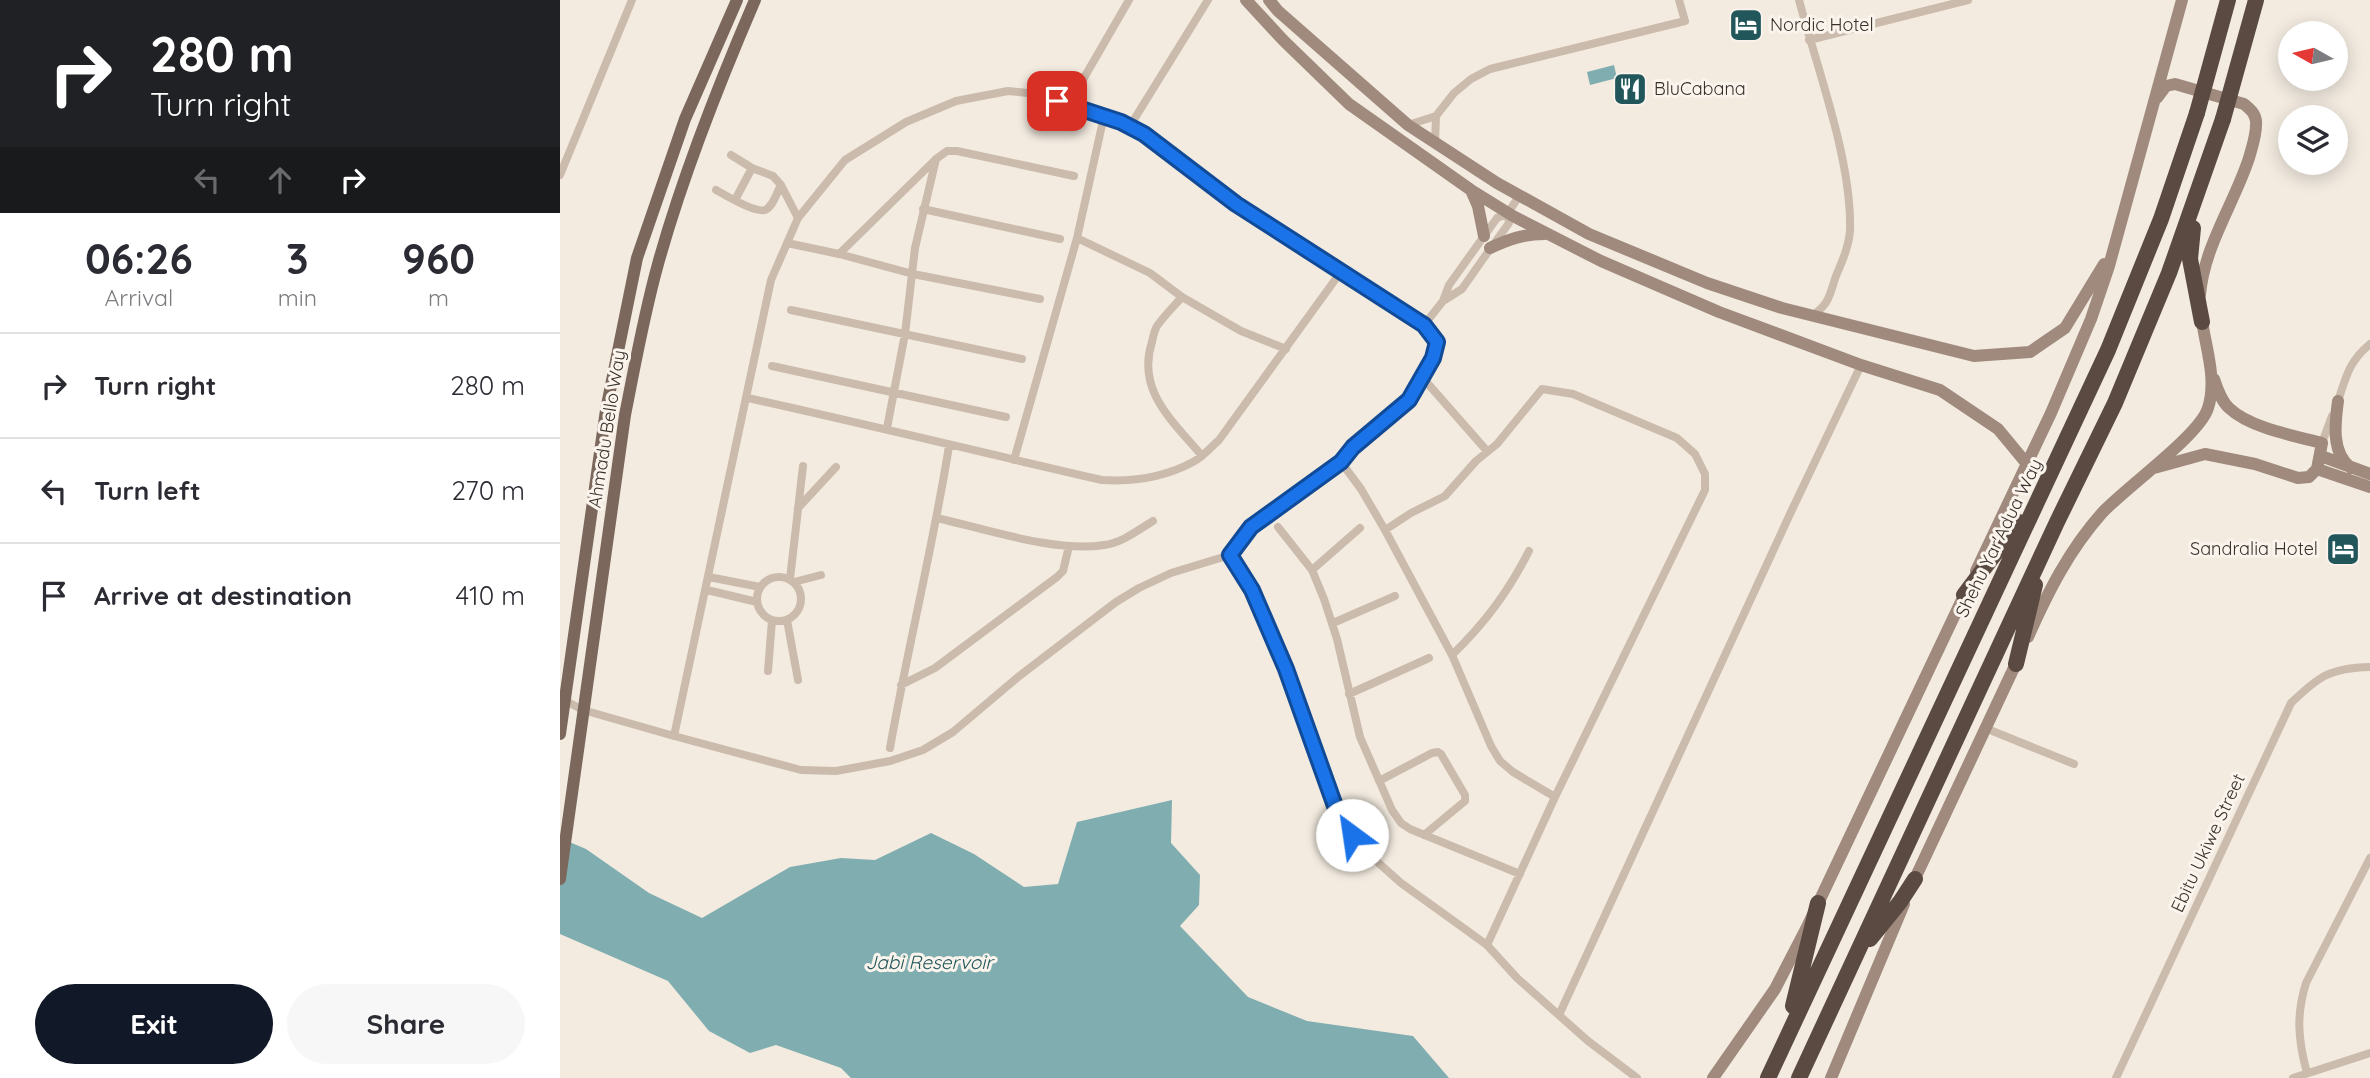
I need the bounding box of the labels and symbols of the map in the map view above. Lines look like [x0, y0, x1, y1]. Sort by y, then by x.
hotel icon: Nordic Hotel [1727, 6, 1765, 44]
place label: Nordic Hotel [1770, 13, 1874, 36]
north arrow [2278, 21, 2348, 91]
restaurant icon: BluCabana [1611, 70, 1649, 108]
pin [1027, 71, 1087, 131]
place label: BluCabana [1654, 77, 1746, 100]
street label: Ahmadu Bello Way [583, 348, 630, 510]
street label: Shehu Yar'Adua Way [1950, 455, 2047, 621]
hotel icon: Sandralia Hotel [2324, 530, 2362, 568]
place label: Sandralia Hotel [2190, 537, 2318, 560]
street label: Ebitu Ukiwe Street [2165, 770, 2250, 916]
position arrow [1315, 798, 1389, 872]
water label: Jabi Reservoir [865, 950, 995, 974]

